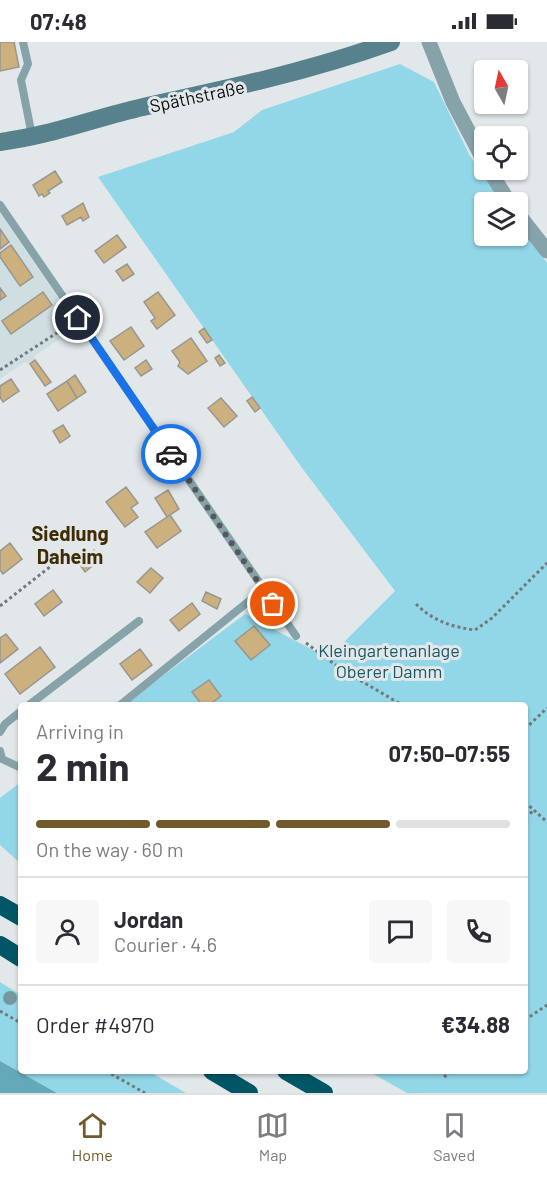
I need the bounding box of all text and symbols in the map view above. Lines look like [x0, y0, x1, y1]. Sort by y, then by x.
text: 07:48 [30, 8, 87, 34]
north arrow [474, 60, 528, 114]
map controls [474, 60, 528, 246]
street label: Späthstraße [148, 75, 246, 117]
button: locate [474, 126, 528, 180]
button: layers [474, 192, 528, 246]
pin [52, 292, 103, 343]
icon: home [61, 301, 94, 334]
courier [141, 424, 201, 484]
icon: car [155, 438, 188, 471]
district label: Siedlung Daheim [31, 521, 109, 568]
pin [247, 578, 298, 629]
icon: bag [256, 587, 289, 620]
park label: Kleingartenanlage Oberer Damm [318, 639, 460, 682]
text: Arriving in [36, 719, 124, 743]
text: 07:50–07:55 [388, 740, 510, 766]
text: 2 min [36, 742, 129, 789]
text: On the way · 60 m [36, 837, 184, 861]
button: person [36, 900, 99, 963]
button: chat [369, 900, 432, 963]
button: phone [447, 900, 510, 963]
text: Jordan [114, 906, 183, 932]
text: Courier · 4.6 [114, 932, 217, 956]
text: Order #4970 [36, 1011, 155, 1037]
text: €34.88 [441, 1011, 510, 1037]
tab: Home [72, 1109, 113, 1164]
tab: Map [256, 1109, 289, 1164]
tab: Saved [433, 1109, 475, 1164]

